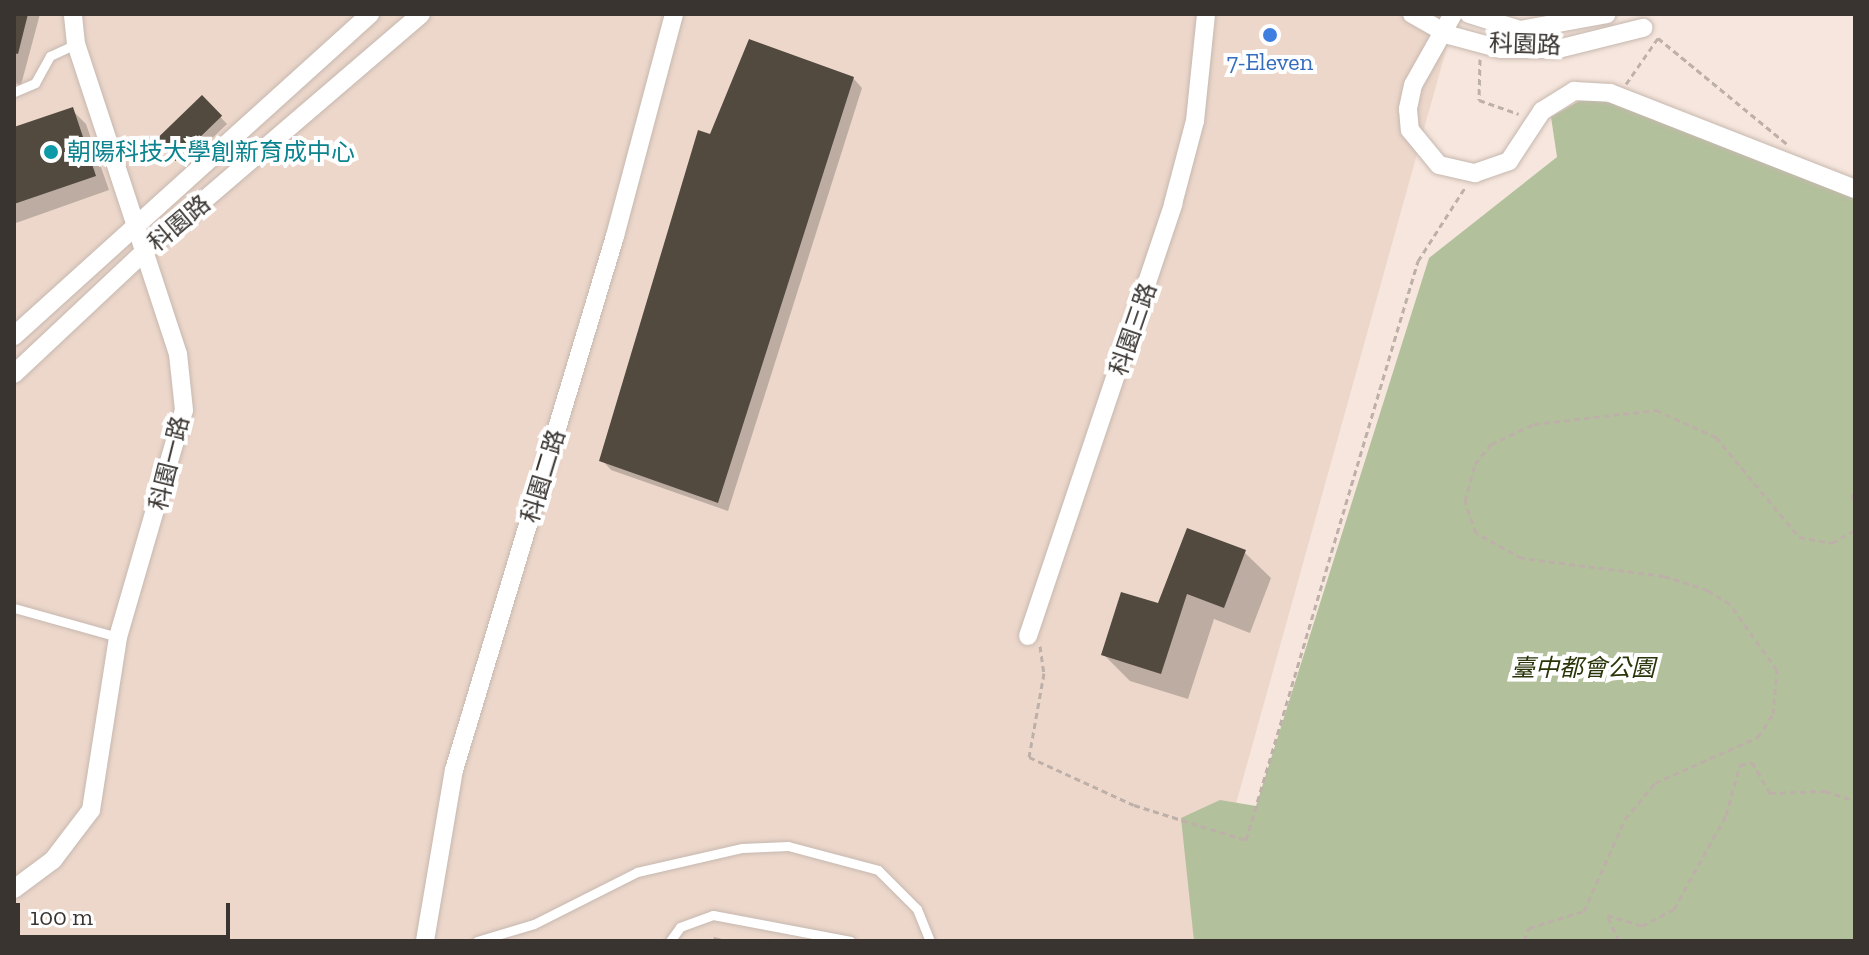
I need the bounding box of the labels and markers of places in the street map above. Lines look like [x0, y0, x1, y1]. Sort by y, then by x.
marker: 7-Eleven [1261, 26, 1279, 44]
place label: 7-Eleven [1227, 48, 1313, 76]
place label: 朝陽科技大學創新育成中心 [67, 138, 355, 166]
marker: 朝陽科技大學創新育成中心 [42, 143, 60, 161]

